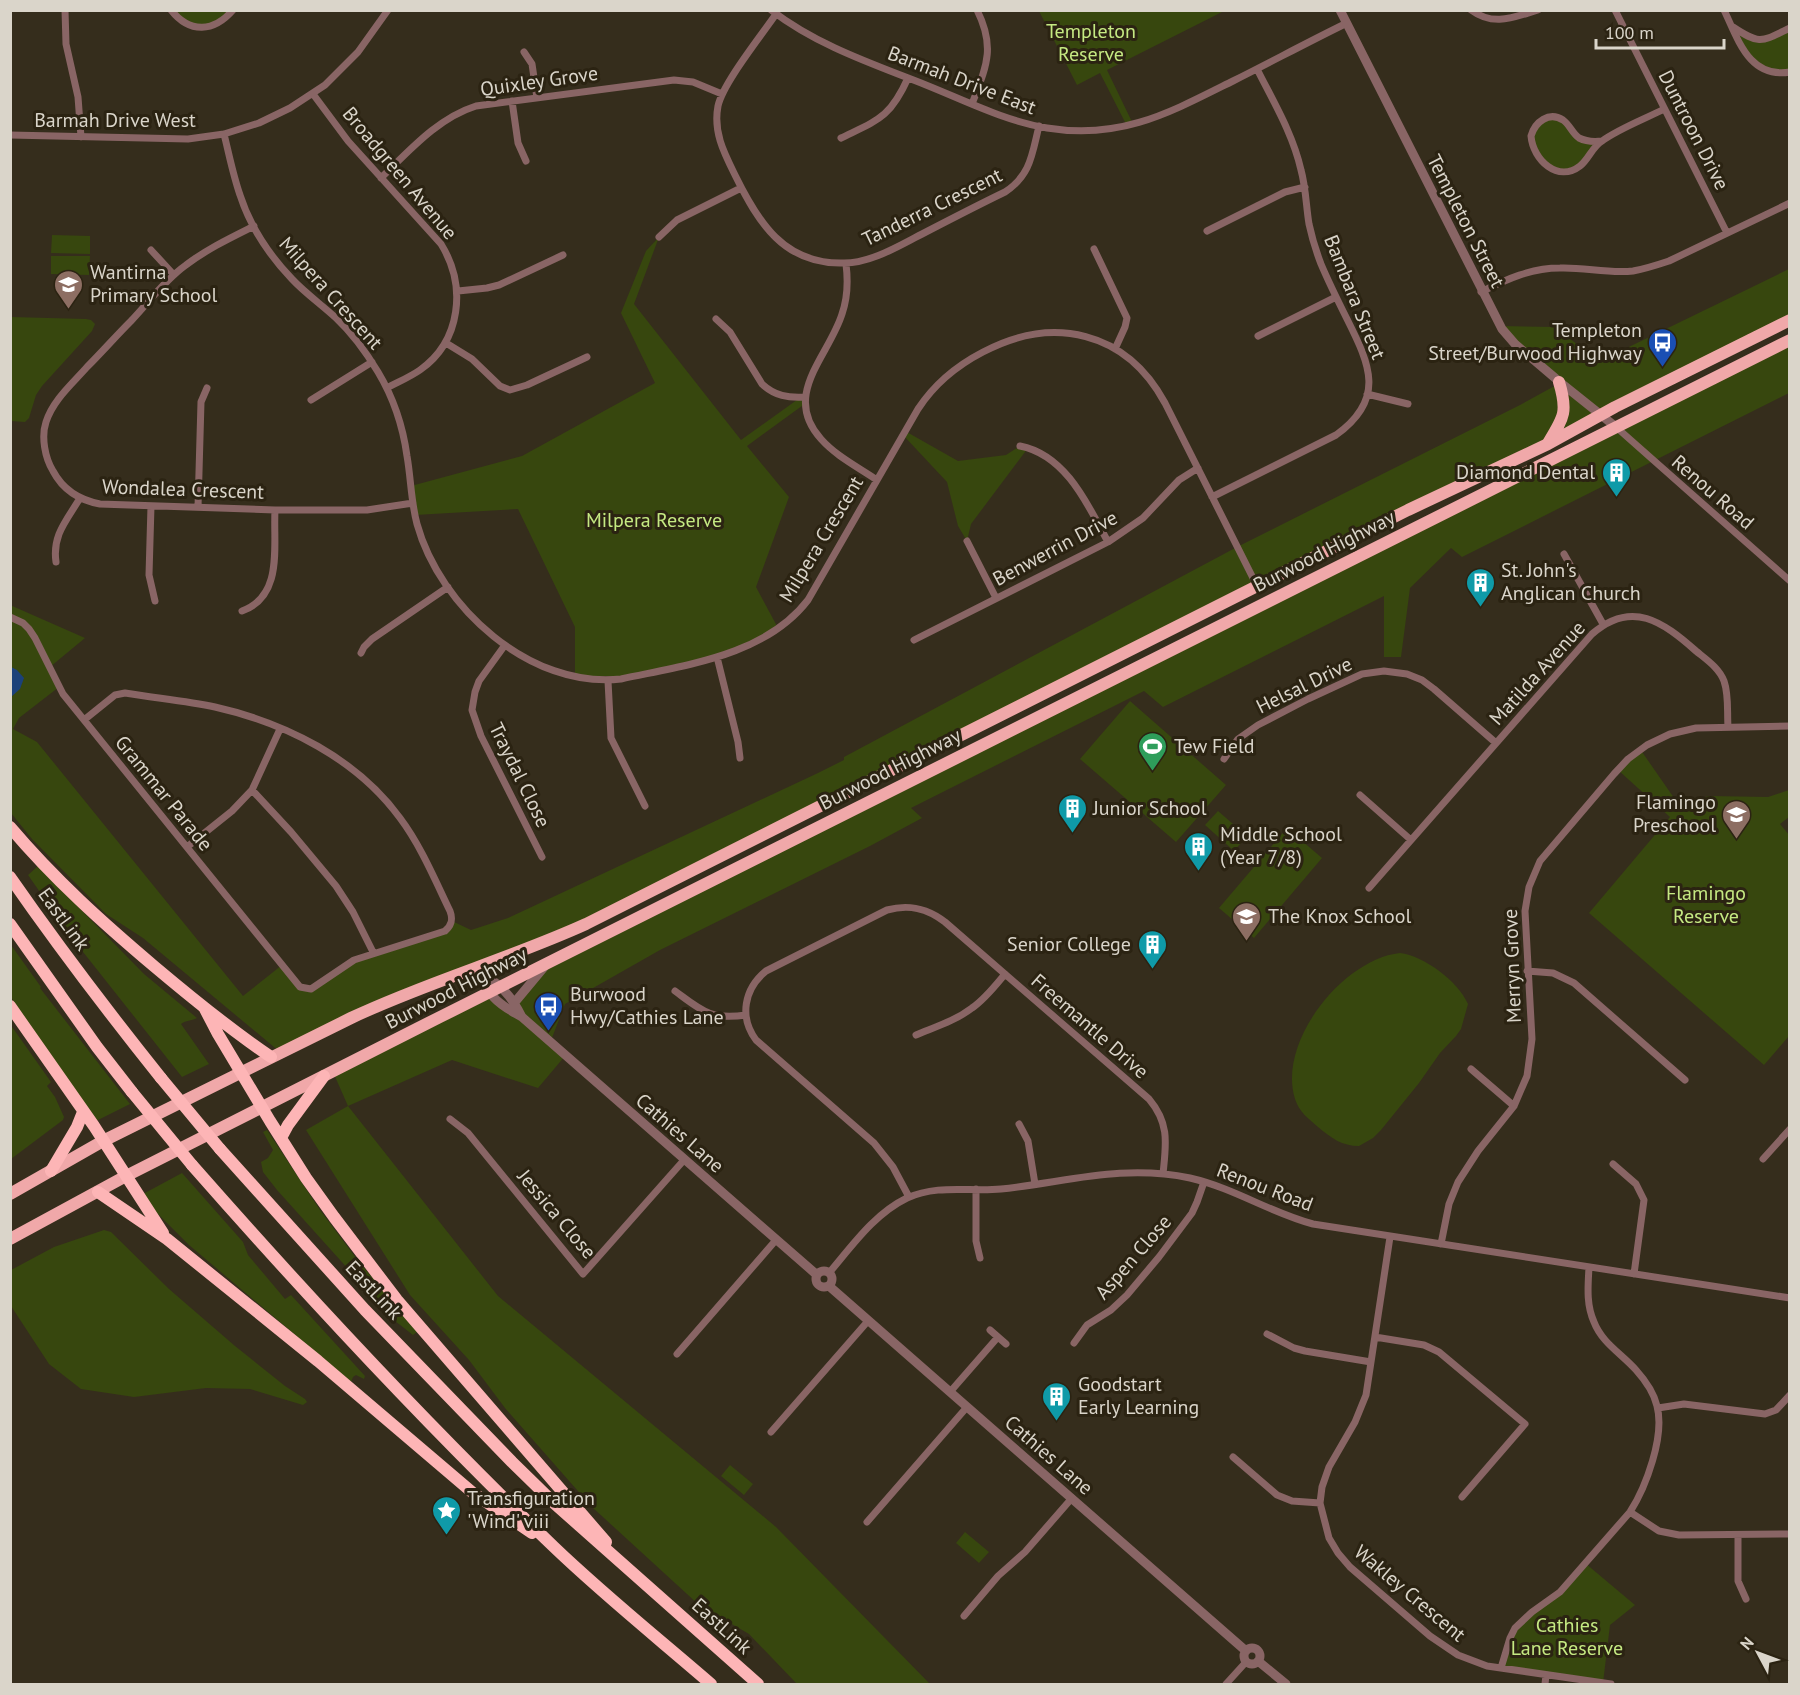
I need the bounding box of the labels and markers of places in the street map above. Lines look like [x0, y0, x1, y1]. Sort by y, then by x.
place label: Wantirna Primary School [90, 259, 218, 308]
school or university icon: Wantirna Primary School [53, 268, 85, 310]
place label: Templeton Street/Burwood Highway [1428, 317, 1643, 366]
bus stop icon: Templeton Street/Burwood Highway [1647, 326, 1679, 368]
building icon: Diamond Dental [1600, 456, 1632, 498]
place label: Diamond Dental [1456, 459, 1595, 485]
place label: St. John's Anglican Church [1501, 557, 1641, 606]
building icon: St. John's Anglican Church [1464, 566, 1496, 608]
sports icon: Tew Field [1137, 730, 1169, 772]
place label: Tew Field [1174, 733, 1255, 759]
place label: Flamingo Preschool [1633, 789, 1716, 838]
building icon: Junior School [1056, 792, 1088, 834]
place label: Junior School [1092, 795, 1207, 821]
school or university icon: Flamingo Preschool [1721, 798, 1753, 840]
place label: Middle School (Year 7/8) [1220, 821, 1342, 870]
building icon: Middle School (Year 7/8) [1183, 830, 1215, 872]
school or university icon: The Knox School [1231, 900, 1263, 942]
place label: The Knox School [1268, 903, 1411, 929]
building icon: Senior College [1136, 928, 1168, 970]
place label: Senior College [1007, 931, 1131, 957]
place label: Burwood Hwy/Cathies Lane [570, 981, 724, 1030]
bus stop icon: Burwood Hwy/Cathies Lane [533, 990, 565, 1032]
place label: Goodstart Early Learning [1078, 1371, 1199, 1420]
building icon: Goodstart Early Learning [1041, 1380, 1073, 1422]
place label: Transfiguration 'Wind' viii [467, 1485, 595, 1534]
place icon: Transfiguration 'Wind' viii [430, 1494, 462, 1536]

